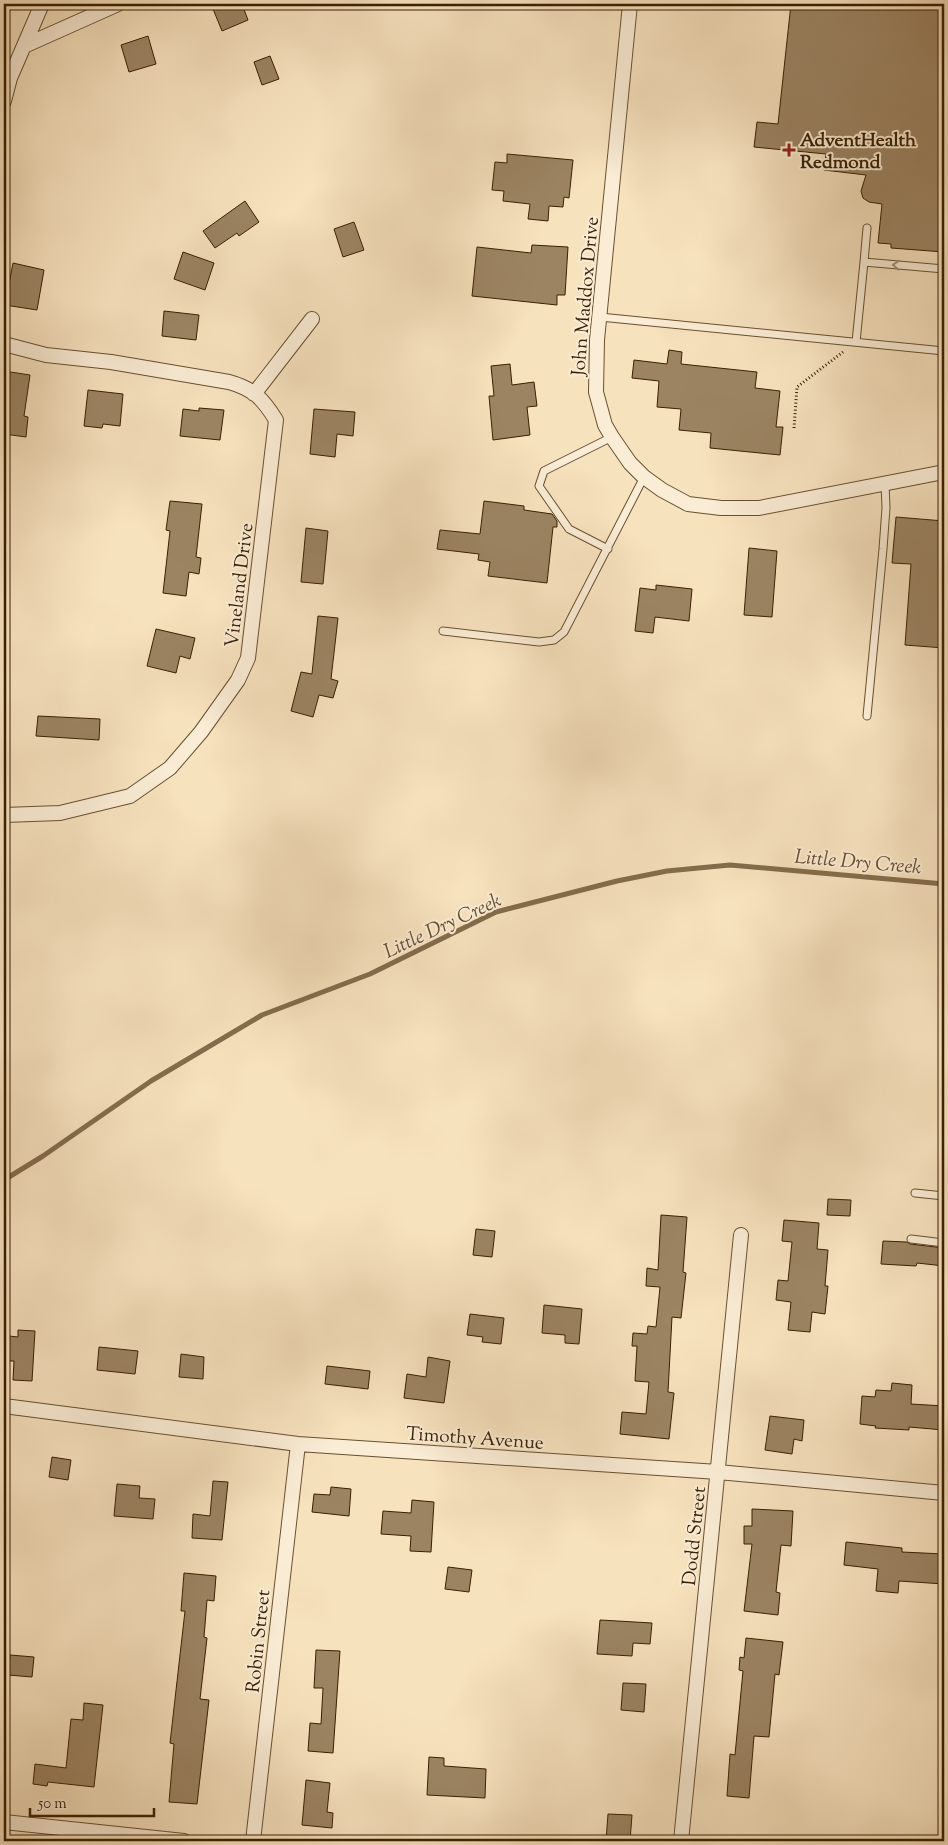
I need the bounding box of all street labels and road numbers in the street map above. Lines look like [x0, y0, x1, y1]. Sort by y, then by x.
street label: John Maddox Drive [566, 215, 607, 378]
street label: Vineland Drive [219, 521, 262, 649]
street label: Timothy Avenue [405, 1421, 545, 1458]
street label: Dodd Street [677, 1485, 714, 1587]
street label: Robin Street [241, 1588, 278, 1694]

